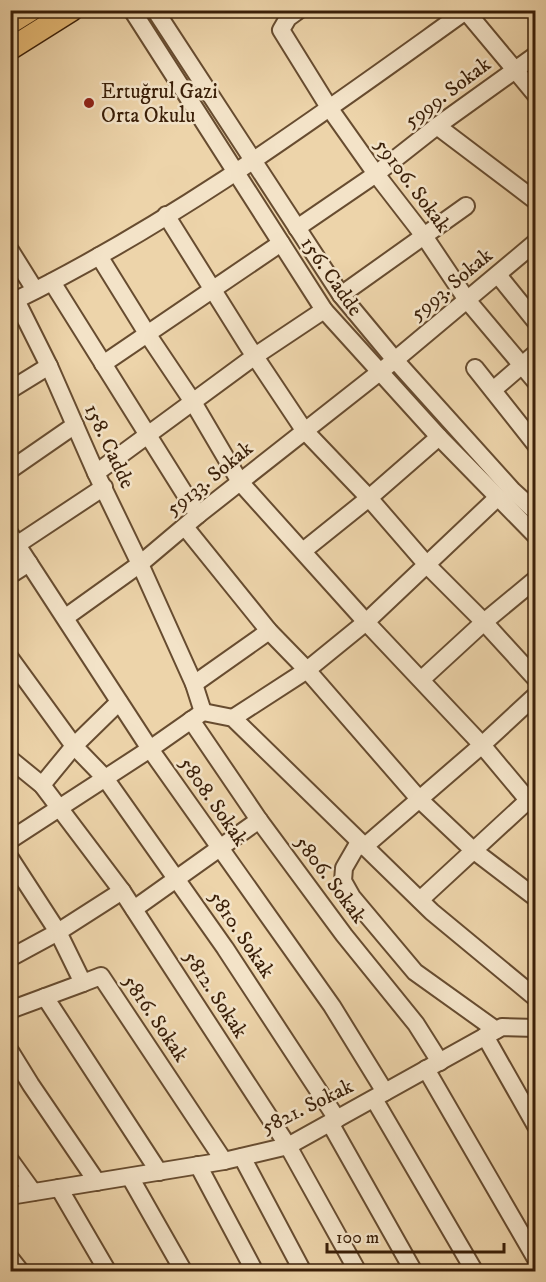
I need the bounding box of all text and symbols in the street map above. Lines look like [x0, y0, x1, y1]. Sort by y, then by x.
street label: 5999. Sokak [399, 51, 497, 134]
place label: Ertuğrul Gazi Orta Okulu [101, 79, 218, 129]
marker: Ertuğrul Gazi Orta Okulu [82, 96, 96, 110]
street label: 59106. Sokak [368, 133, 456, 238]
street label: 156. Cadde [294, 232, 368, 322]
street label: 5993. Sokak [405, 242, 499, 327]
street label: 158. Cadde [78, 400, 140, 493]
street label: 59133. Sokak [161, 435, 259, 522]
street label: 5808. Sokak [173, 752, 254, 852]
street label: 5806. Sokak [289, 830, 372, 929]
street label: 5810. Sokak [202, 886, 280, 984]
street label: 5812. Sokak [177, 946, 254, 1044]
street label: 5816. Sokak [116, 970, 194, 1068]
street label: 5821. Sokak [257, 1073, 358, 1140]
scale bar [327, 1216, 504, 1254]
text: 100 m [336, 1227, 379, 1249]

